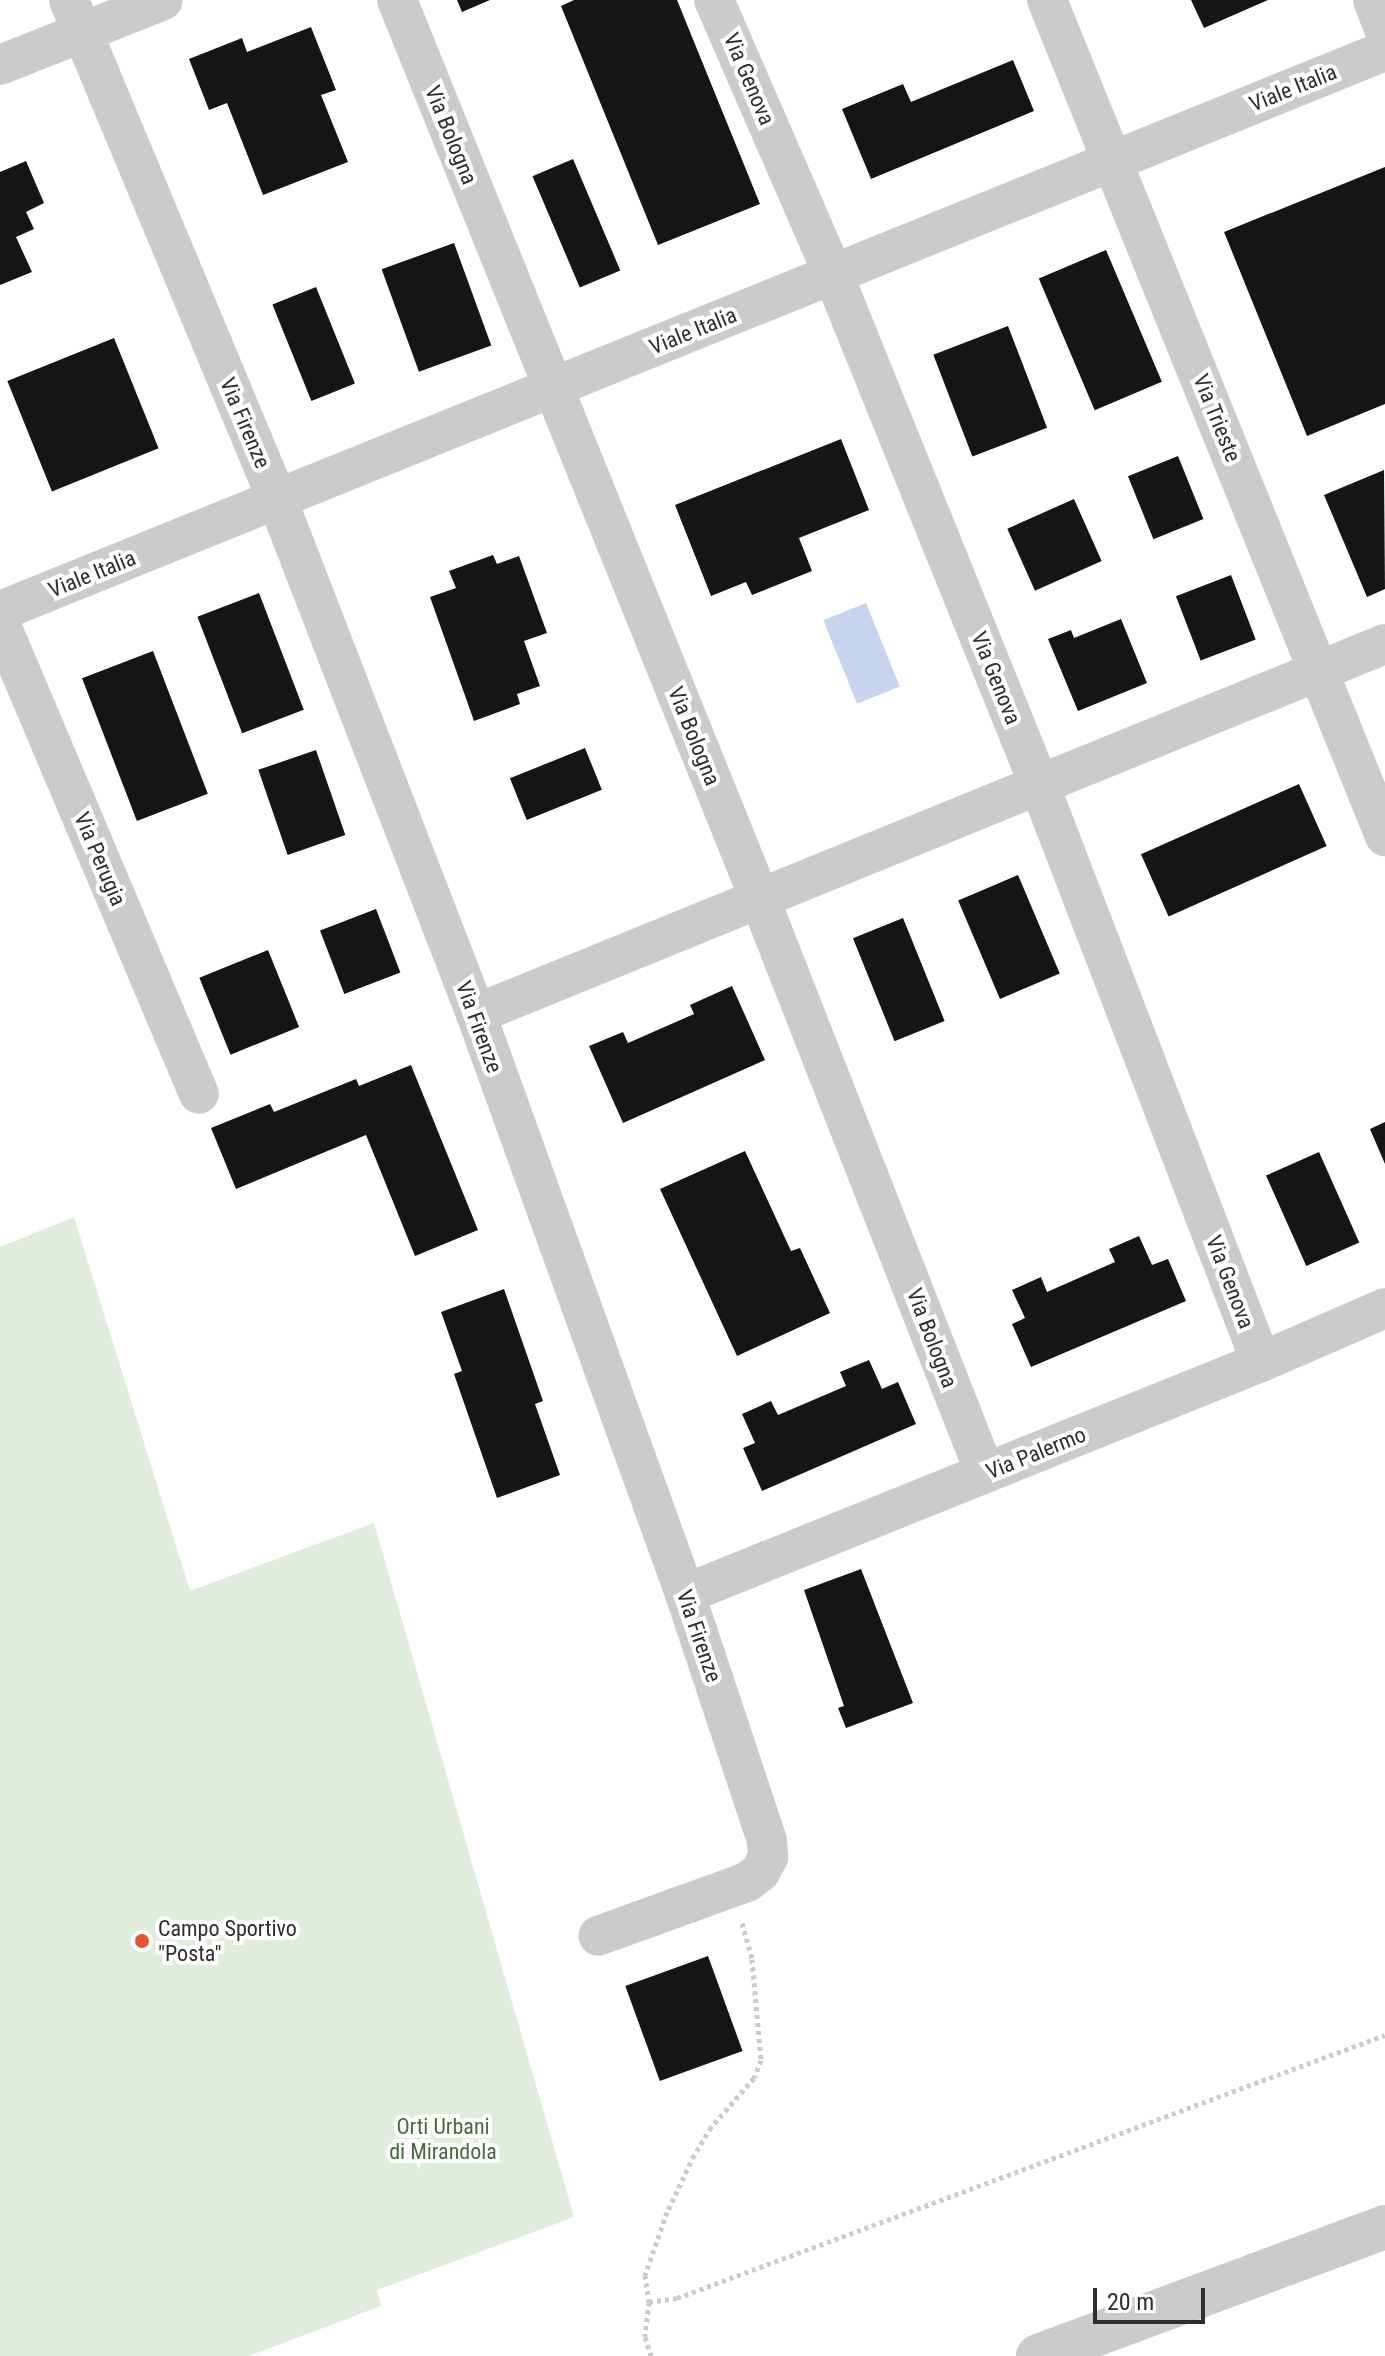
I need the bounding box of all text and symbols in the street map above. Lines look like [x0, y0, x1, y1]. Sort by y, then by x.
street label: Via Genova [718, 29, 780, 129]
street label: Viale Italia [1246, 59, 1340, 117]
street label: Via Bologna [419, 82, 483, 188]
street label: Viale Italia [646, 302, 740, 360]
street label: Via Trieste [1187, 370, 1247, 466]
street label: Via Firenze [214, 374, 276, 472]
street label: Viale Italia [45, 545, 139, 603]
street label: Via Genova [965, 628, 1027, 728]
street label: Via Bologna [662, 683, 726, 789]
street label: Via Perugia [68, 808, 132, 910]
street label: Via Firenze [450, 977, 508, 1077]
street label: Via Genova [1200, 1232, 1260, 1332]
street label: Via Bologna [901, 1285, 963, 1391]
street label: Via Palermo [982, 1421, 1090, 1485]
street label: Via Firenze [671, 1586, 727, 1686]
place label: Campo Sportivo "Posta" [158, 1915, 297, 1966]
marker: Campo Sportivo "Posta" [133, 1932, 151, 1950]
park label: Orti Urbani di Mirandola [389, 2113, 497, 2164]
scale bar [1097, 2272, 1209, 2322]
text: 20 m [1107, 2288, 1154, 2316]

